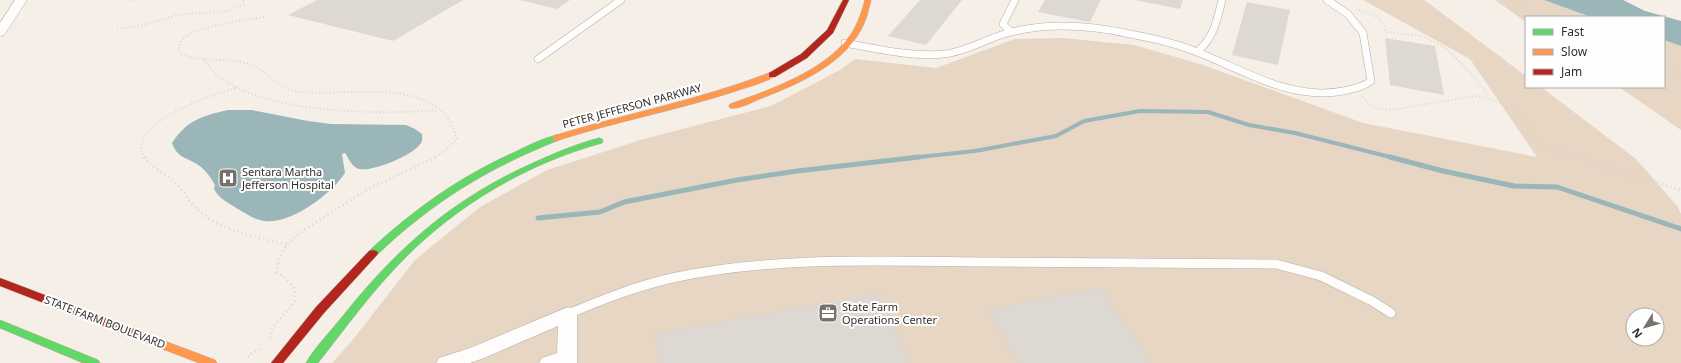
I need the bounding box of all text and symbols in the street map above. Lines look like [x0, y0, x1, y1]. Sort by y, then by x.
legend [1525, 16, 1665, 88]
text: Fast [1561, 23, 1585, 40]
text: Slow [1561, 43, 1588, 60]
text: Jam [1560, 63, 1582, 80]
street label: PETER JEFFERSON PARKWAY [561, 80, 704, 131]
place label: Sentara Martha Jefferson Hospital [241, 164, 334, 192]
hospital icon: Sentara Martha Jefferson Hospital [217, 167, 239, 189]
street label: STATE FARM BOULEVARD [42, 291, 168, 352]
place label: State Farm Operations Center [842, 299, 938, 327]
office icon: State Farm Operations Center [817, 302, 839, 324]
north arrow [1625, 307, 1665, 347]
text: N [1628, 325, 1645, 341]

